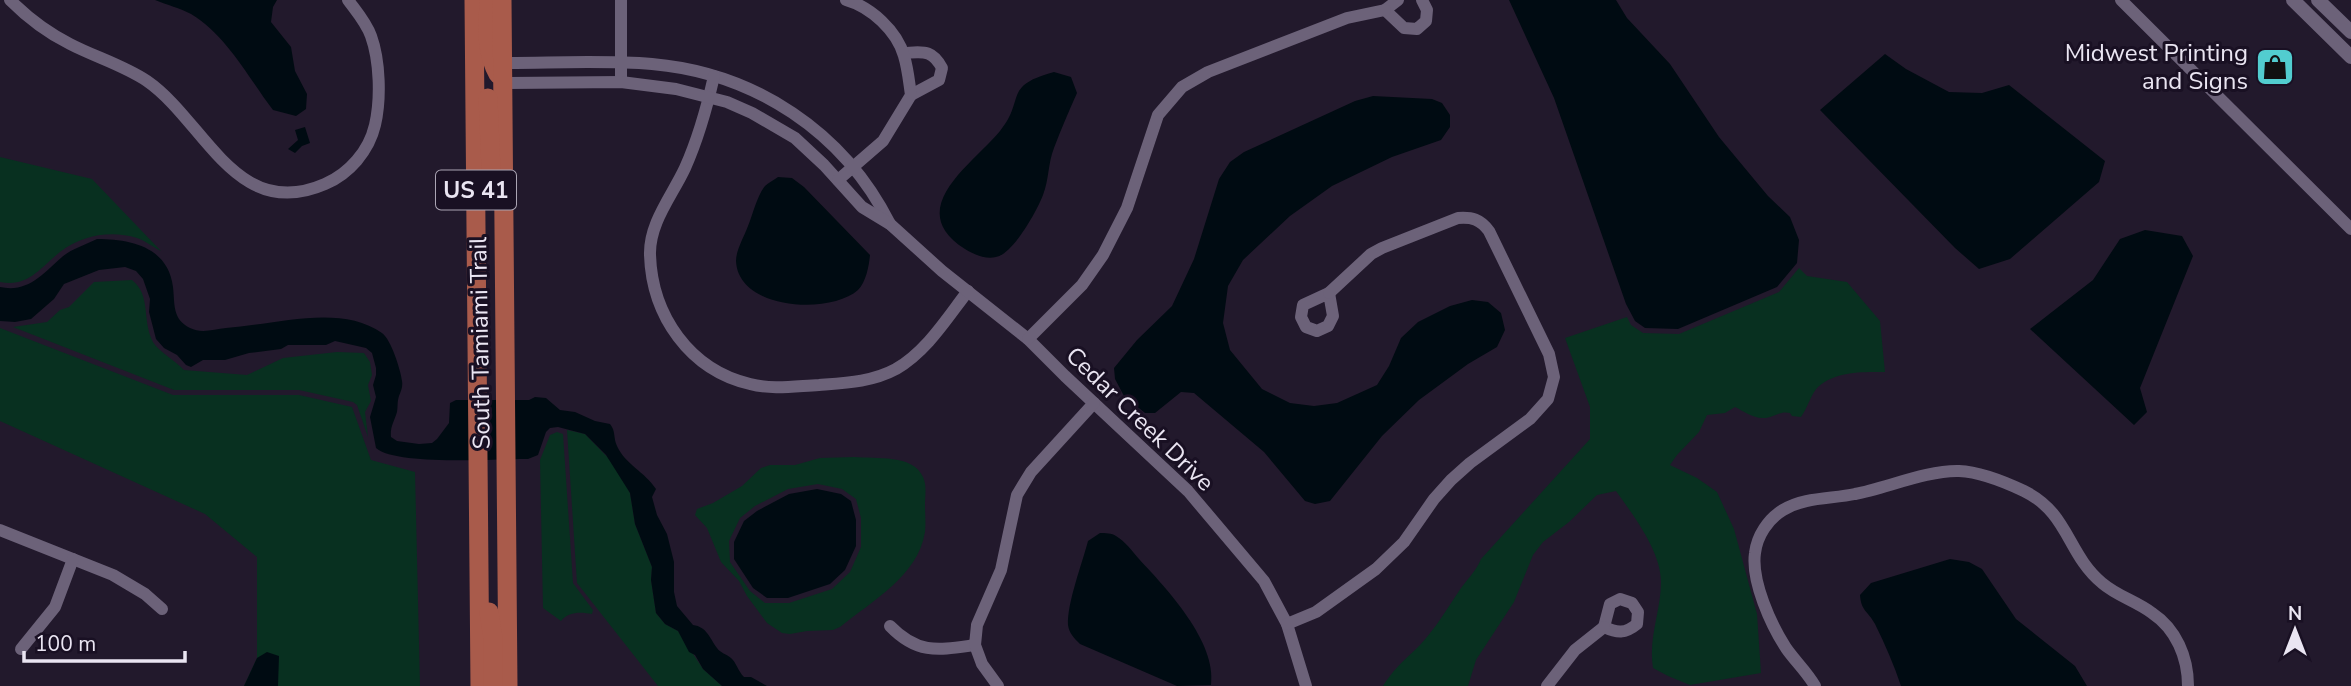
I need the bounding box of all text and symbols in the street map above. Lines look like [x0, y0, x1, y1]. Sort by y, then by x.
place label: Midwest Printing and Signs [2065, 37, 2248, 97]
shop icon: Midwest Printing and Signs [2254, 46, 2296, 88]
road number: US 41 [436, 170, 516, 210]
street label: South Tamiami Trail [462, 236, 498, 450]
street label: Cedar Creek Drive [1059, 340, 1221, 498]
north arrow [2260, 595, 2330, 665]
text: N [2288, 601, 2302, 627]
scale bar [24, 620, 186, 664]
text: 100 m [35, 630, 96, 658]

